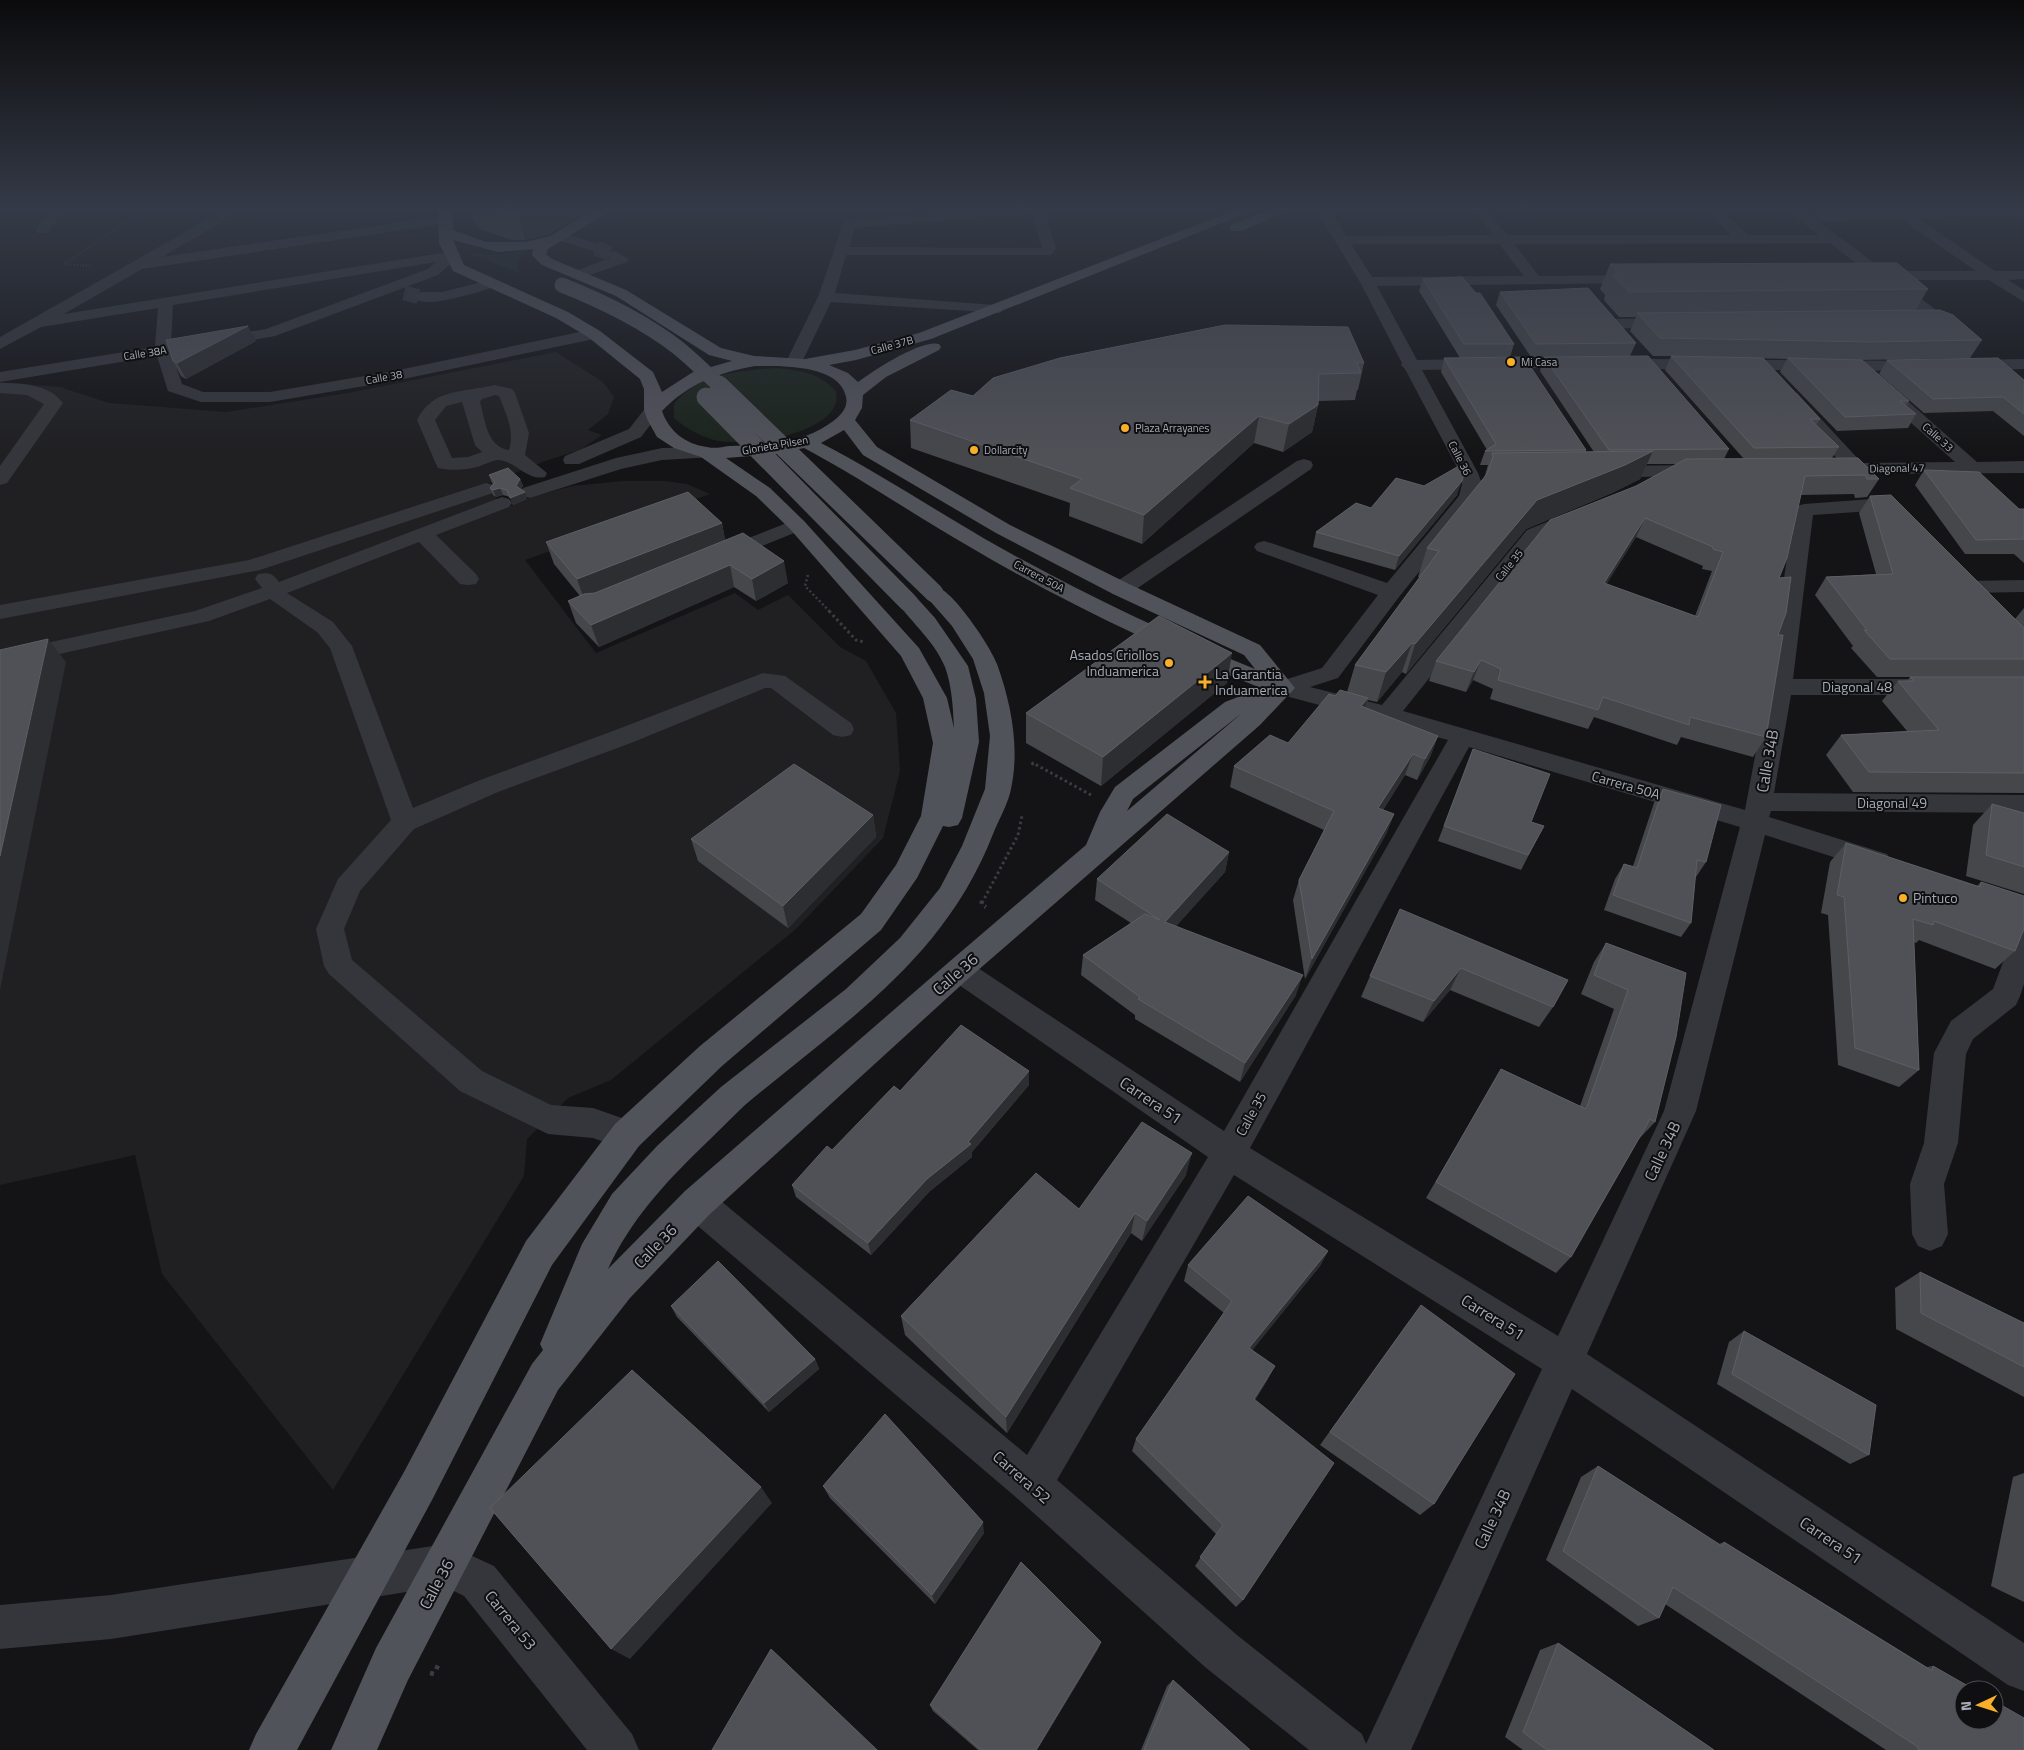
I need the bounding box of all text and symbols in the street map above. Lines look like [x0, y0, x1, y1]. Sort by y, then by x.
street label: Calle 37B [869, 332, 915, 358]
street label: Calle 38A [122, 342, 168, 364]
place label: Mi Casa [1521, 354, 1558, 370]
marker: Mi Casa [1505, 356, 1517, 368]
street label: Calle 38 [364, 366, 404, 388]
street label: Calle 33 [1919, 419, 1957, 455]
place label: Plaza Arrayanes [1135, 420, 1209, 436]
marker: Plaza Arrayanes [1119, 422, 1131, 434]
street label: Glorieta Pilsen [741, 431, 809, 459]
street label: Calle 36 [1445, 438, 1475, 478]
place label: Dollarcity [984, 442, 1028, 458]
marker: Dollarcity [968, 444, 980, 456]
street label: Diagonal 47 [1869, 460, 1925, 476]
street label: Calle 35 [1491, 546, 1527, 584]
street label: Carrera 50A [1011, 556, 1067, 596]
place label: Asados Criollos Induamerica [1070, 644, 1159, 681]
marker: Asados Criollos Induamerica [1163, 657, 1175, 669]
place label: La Garantia Induamerica [1215, 663, 1288, 700]
marker: La Garantia Induamerica [1199, 676, 1211, 688]
street label: Diagonal 48 [1822, 676, 1892, 697]
street label: Calle 34B [1750, 728, 1784, 794]
street label: Carrera 50A [1589, 765, 1663, 804]
street label: Diagonal 49 [1857, 792, 1927, 813]
place label: Pintuco [1913, 887, 1958, 908]
marker: Pintuco [1897, 892, 1909, 904]
street label: Calle 36 [927, 947, 983, 1001]
street label: Carrera 51 [1115, 1070, 1187, 1130]
street label: Calle 35 [1230, 1088, 1271, 1139]
street label: Calle 34B [1638, 1117, 1686, 1185]
street label: Calle 36 [628, 1218, 682, 1274]
street label: Carrera 51 [1457, 1288, 1529, 1346]
street label: Carrera 52 [987, 1445, 1057, 1509]
street label: Calle 34B [1468, 1485, 1516, 1553]
street label: Carrera 51 [1795, 1510, 1867, 1570]
street label: Calle 36 [413, 1555, 459, 1613]
street label: Carrera 53 [479, 1585, 543, 1655]
north arrow [1954, 1680, 2004, 1730]
text: N [1955, 1700, 1976, 1712]

